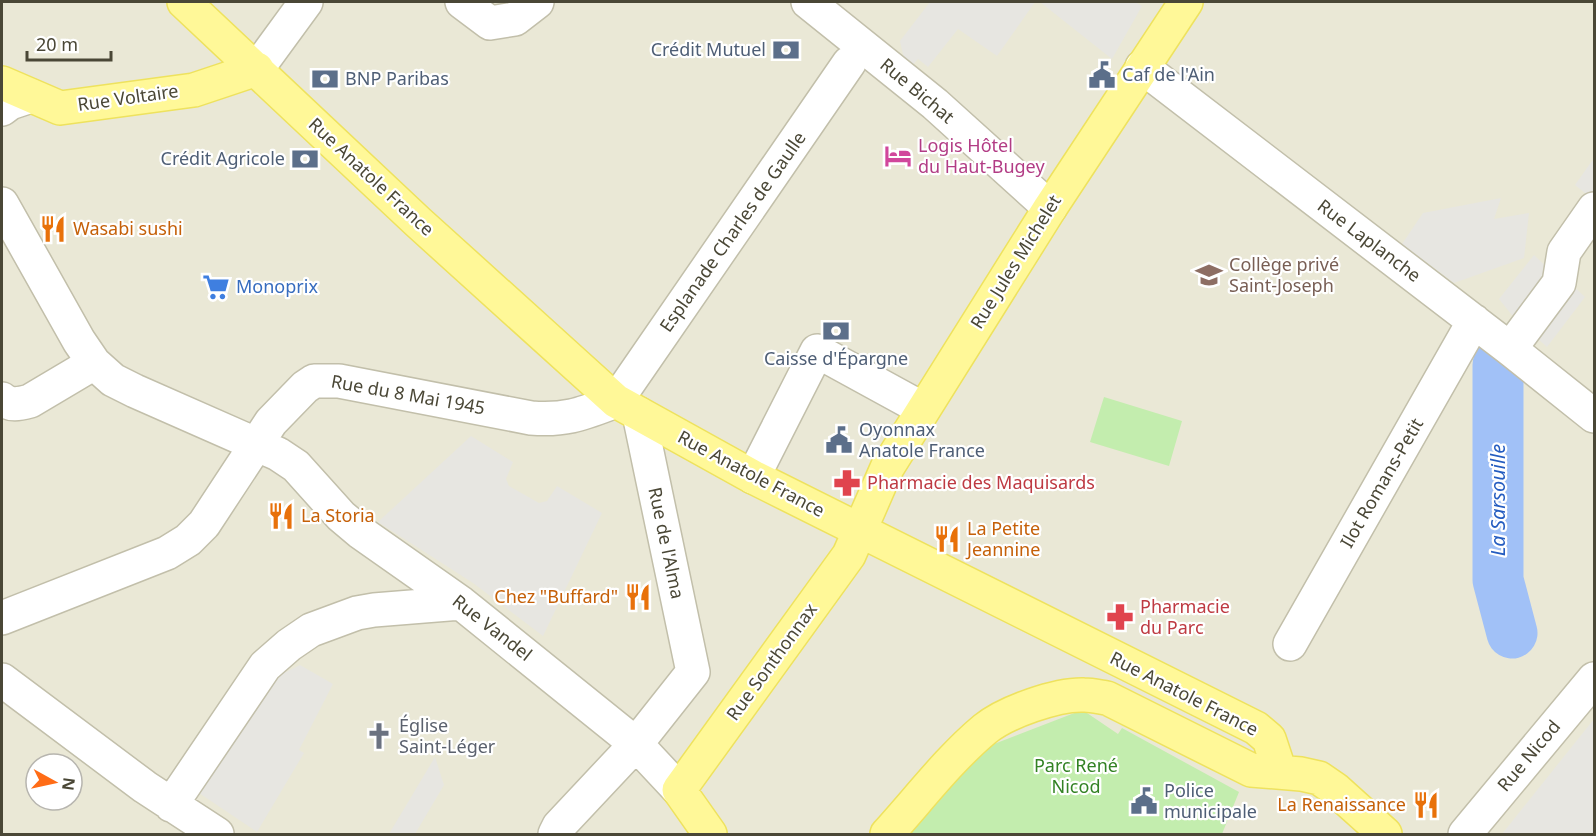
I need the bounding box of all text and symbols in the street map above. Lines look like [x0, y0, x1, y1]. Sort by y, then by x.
scale bar [27, 24, 111, 62]
text: 20 m [36, 32, 78, 56]
bank icon: Crédit Mutuel [771, 35, 801, 65]
place label: Crédit Mutuel [651, 37, 766, 61]
street label: Rue Bichat [876, 52, 960, 129]
public building icon: Caf de l'Ain [1087, 60, 1117, 90]
place label: Caf de l'Ain [1122, 62, 1215, 86]
bank icon: BNP Paribas [310, 64, 340, 94]
place label: BNP Paribas [345, 66, 449, 90]
street label: Rue Voltaire [76, 78, 180, 116]
street label: Rue Anatole France [304, 112, 440, 241]
street label: Esplanade Charles de Gaulle [654, 127, 811, 336]
place label: Logis Hôtel du Haut-Bugey [918, 133, 1045, 178]
hotel icon: Logis Hôtel du Haut-Bugey [883, 141, 913, 171]
bank icon: Crédit Agricole [290, 144, 320, 174]
place label: Crédit Agricole [161, 146, 285, 170]
street label: Rue Jules Michelet [964, 190, 1066, 333]
street label: Rue Laplanche [1313, 193, 1426, 287]
restaurant icon: Wasabi sushi [38, 214, 68, 244]
place label: Wasabi sushi [73, 216, 183, 240]
place label: Collège privé Saint-Joseph [1229, 252, 1339, 297]
school or university icon: Collège privé Saint-Joseph [1194, 260, 1224, 290]
supermarket icon: Monoprix [201, 272, 231, 302]
place label: Monoprix [236, 274, 318, 298]
bank icon: Caisse d'Épargne [821, 316, 851, 346]
place label: Caisse d'Épargne [764, 346, 908, 370]
street label: Rue du 8 Mai 1945 [329, 369, 487, 419]
street label: Ilot Romans-Petit [1334, 413, 1428, 552]
place label: Oyonnax Anatole France [859, 417, 985, 462]
street label: Rue Anatole France [674, 424, 829, 522]
public building icon: Oyonnax Anatole France [824, 425, 854, 455]
water label: La Sarsouille [1484, 444, 1511, 556]
pharmacy icon: Pharmacie des Maquisards [832, 468, 862, 498]
place label: Pharmacie des Maquisards [867, 470, 1095, 494]
street label: Rue de l'Alma [643, 485, 691, 601]
restaurant icon: La Storia [266, 501, 296, 531]
place label: La Storia [301, 503, 375, 527]
place label: La Petite Jeannine [965, 516, 1040, 561]
restaurant icon: La Petite Jeannine [932, 524, 962, 554]
restaurant icon: Chez "Buffard" [623, 582, 653, 612]
place label: Chez "Buffard" [494, 584, 618, 608]
street label: Rue Vandel [448, 589, 537, 666]
place label: Pharmacie du Parc [1140, 594, 1230, 639]
street label: Rue Sonthonnax [721, 598, 822, 725]
pharmacy icon: Pharmacie du Parc [1105, 602, 1135, 632]
street label: Rue Anatole France [1106, 645, 1263, 741]
place label: Église Saint-Léger [399, 713, 496, 758]
street label: Rue Nicod [1491, 715, 1565, 796]
church icon: Église Saint-Léger [364, 721, 394, 751]
north arrow [24, 752, 84, 812]
park label: Parc René Nicod [1034, 753, 1118, 798]
text: N [57, 776, 81, 792]
place label: Police municipale [1164, 778, 1257, 823]
public building icon: Police municipale [1129, 786, 1159, 816]
restaurant icon: La Renaissance [1411, 790, 1441, 820]
place label: La Renaissance [1277, 792, 1406, 816]

